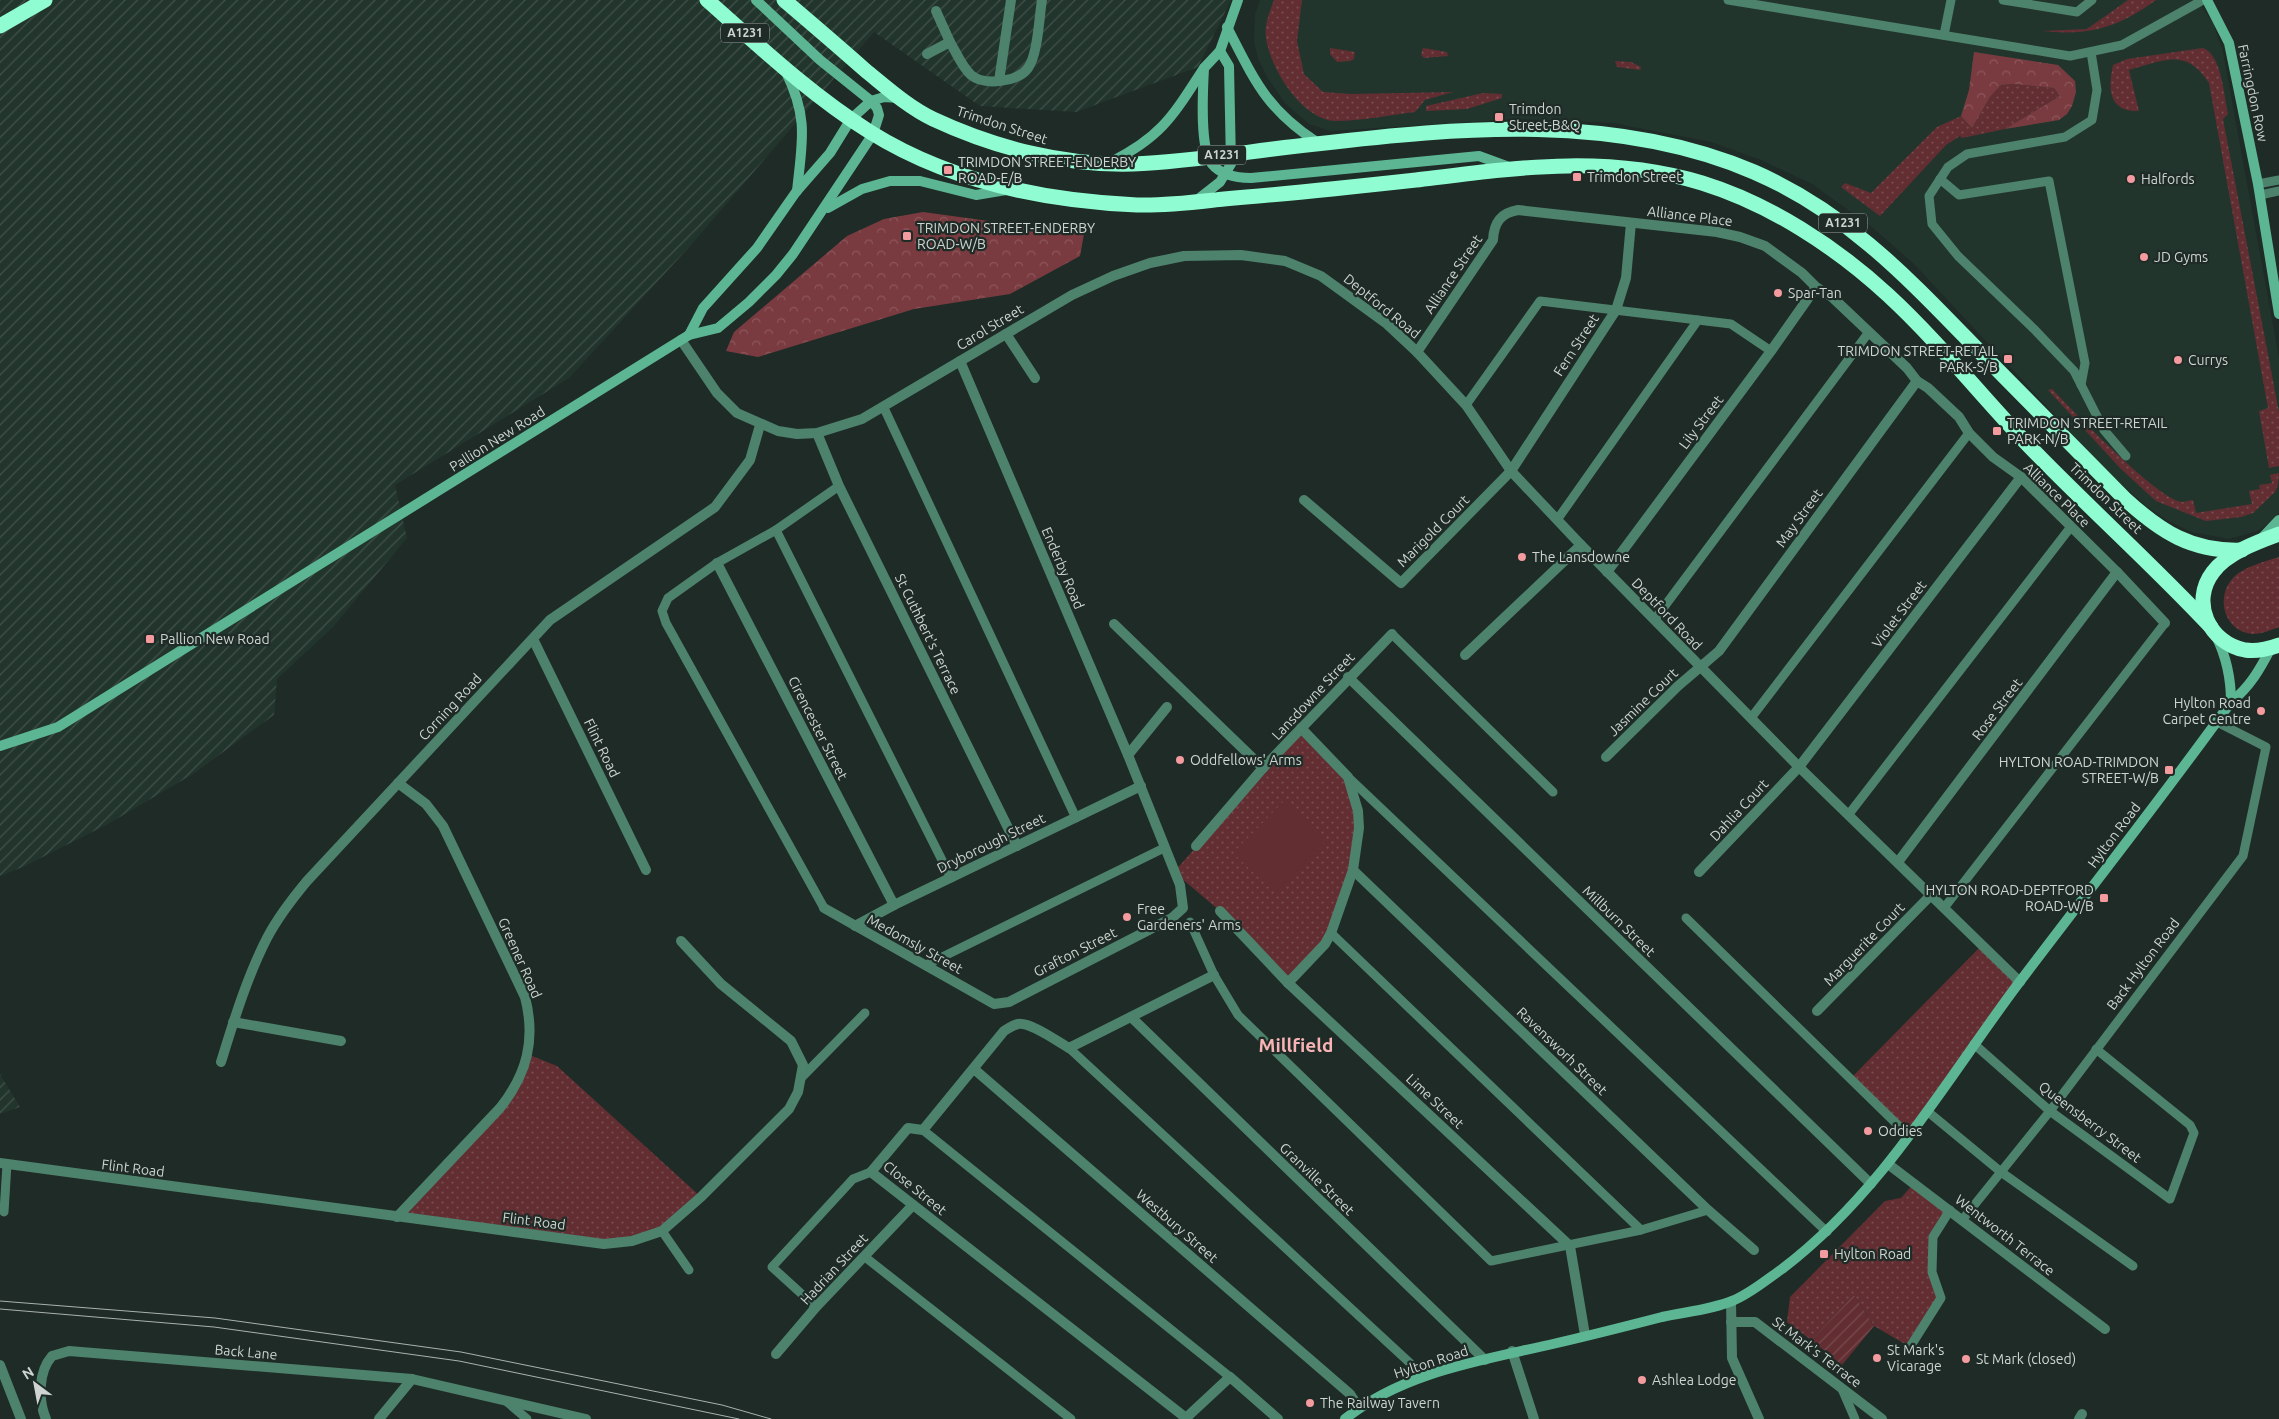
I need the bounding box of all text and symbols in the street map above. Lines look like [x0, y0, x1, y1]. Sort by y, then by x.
road number: A1231 [721, 23, 769, 42]
street label: Farringdon Row [2235, 43, 2271, 143]
place label: Trimdon Street-B&Q [1509, 101, 1581, 133]
street label: Trimdon Street [954, 103, 1050, 147]
marker: Trimdon Street-B&Q [1493, 111, 1505, 123]
road number: A1231 [1198, 146, 1246, 164]
place label: TRIMDON STREET-ENDERBY ROAD-E/B [958, 154, 1136, 186]
marker: TRIMDON STREET-ENDERBY ROAD-E/B [942, 164, 954, 176]
place label: Trimdon Street [1587, 169, 1682, 185]
marker: Trimdon Street [1571, 171, 1583, 183]
place label: Halfords [2141, 171, 2195, 187]
marker: Halfords [2125, 173, 2137, 185]
street label: Alliance Place [1646, 203, 1734, 229]
road number: A1231 [1819, 214, 1867, 232]
place label: TRIMDON STREET-ENDERBY ROAD-W/B [917, 220, 1095, 252]
marker: TRIMDON STREET-ENDERBY ROAD-W/B [901, 230, 913, 242]
street label: Alliance Street [1421, 231, 1485, 316]
place label: JD Gyms [2154, 249, 2208, 265]
marker: JD Gyms [2138, 251, 2150, 263]
street label: Deptford Road [1341, 270, 1423, 342]
place label: Spar-Tan [1788, 285, 1842, 301]
marker: Spar-Tan [1772, 287, 1784, 299]
street label: Carol Street [954, 301, 1027, 353]
street label: Fern Street [1550, 311, 1602, 379]
place label: TRIMDON STREET-RETAIL PARK-S/B [1838, 343, 1998, 375]
place label: Currys [2188, 352, 2228, 368]
marker: TRIMDON STREET-RETAIL PARK-S/B [2002, 353, 2014, 365]
marker: Currys [2172, 354, 2184, 366]
street label: Lily Street [1676, 392, 1727, 452]
street label: Pallion New Road [446, 403, 548, 475]
place label: TRIMDON STREET-RETAIL PARK-N/B [2007, 415, 2167, 447]
marker: TRIMDON STREET-RETAIL PARK-N/B [1991, 425, 2003, 437]
street label: Alliance Place [2021, 459, 2093, 531]
street label: Trimdon Street [2066, 459, 2146, 537]
street label: May Street [1772, 485, 1826, 550]
street label: Marigold Court [1394, 491, 1473, 570]
street label: Enderby Road [1039, 525, 1087, 611]
place label: The Lansdowne [1532, 549, 1630, 565]
marker: The Lansdowne [1516, 551, 1528, 563]
street label: St Cuthbert's Terrace [892, 571, 964, 697]
street label: Deptford Road [1629, 575, 1705, 653]
street label: Violet Street [1869, 577, 1930, 651]
place label: Pallion New Road [160, 631, 270, 647]
marker: Pallion New Road [144, 633, 156, 645]
street label: Lansdowne Street [1268, 649, 1358, 743]
street label: Jasmine Court [1605, 665, 1681, 739]
street label: Corning Road [415, 670, 485, 744]
street label: Cirencester Street [785, 674, 851, 783]
street label: Rose Street [1969, 675, 2026, 743]
place label: Hylton Road Carpet Centre [2162, 695, 2251, 727]
marker: Hylton Road Carpet Centre [2255, 705, 2267, 717]
street label: Flint Road [581, 716, 623, 780]
place label: Oddfellows' Arms [1190, 752, 1302, 768]
marker: Oddfellows' Arms [1174, 754, 1186, 766]
place label: HYLTON ROAD-TRIMDON STREET-W/B [1999, 754, 2159, 786]
marker: HYLTON ROAD-TRIMDON STREET-W/B [2163, 764, 2175, 776]
street label: Dahlia Court [1707, 776, 1772, 844]
street label: Hylton Road [2084, 799, 2144, 871]
street label: Dryborough Street [934, 810, 1048, 876]
street label: Millburn Street [1579, 882, 1659, 960]
place label: HYLTON ROAD-DEPTFORD ROAD-W/B [1926, 882, 2094, 914]
marker: HYLTON ROAD-DEPTFORD ROAD-W/B [2098, 892, 2110, 904]
street label: Marguerite Court [1820, 899, 1908, 989]
place label: Free Gardeners' Arms [1137, 901, 1241, 933]
street label: Medomsly Street [864, 911, 966, 977]
marker: Free Gardeners' Arms [1121, 911, 1133, 923]
street label: Greener Road [495, 915, 545, 1001]
street label: Back Hylton Road [2103, 915, 2183, 1013]
street label: Grafton Street [1031, 924, 1120, 980]
street label: Ravensworh Street [1514, 1004, 1611, 1098]
district label: Millfield [1259, 1034, 1333, 1056]
street label: Lime Street [1403, 1070, 1467, 1132]
street label: Queensberry Street [2036, 1078, 2145, 1166]
place label: Oddies [1878, 1123, 1922, 1139]
marker: Oddies [1862, 1125, 1874, 1137]
street label: Granville Street [1276, 1139, 1358, 1219]
street label: Flint Road [101, 1156, 165, 1180]
street label: Close Street [880, 1158, 950, 1219]
street label: Westbury Street [1133, 1186, 1221, 1266]
street label: Wentworth Terrace [1952, 1191, 2058, 1279]
street label: Flint Road [502, 1209, 566, 1233]
street label: Hadrian Street [797, 1230, 871, 1308]
place label: Hylton Road [1834, 1246, 1911, 1262]
marker: Hylton Road [1818, 1248, 1830, 1260]
street label: St Mark's Terrace [1769, 1313, 1865, 1391]
street label: Back Lane [214, 1341, 278, 1363]
street label: Hylton Road [1392, 1342, 1470, 1382]
place label: St Mark's Vicarage [1887, 1342, 1944, 1374]
place label: St Mark (closed) [1976, 1351, 2076, 1367]
marker: St Mark's Vicarage [1871, 1352, 1883, 1364]
marker: St Mark (closed) [1960, 1353, 1972, 1365]
north arrow [10, 1359, 60, 1409]
text: N [19, 1363, 37, 1383]
place label: Ashlea Lodge [1652, 1372, 1736, 1388]
marker: Ashlea Lodge [1636, 1374, 1648, 1386]
place label: The Railway Tavern [1320, 1395, 1440, 1411]
marker: The Railway Tavern [1304, 1397, 1316, 1409]

